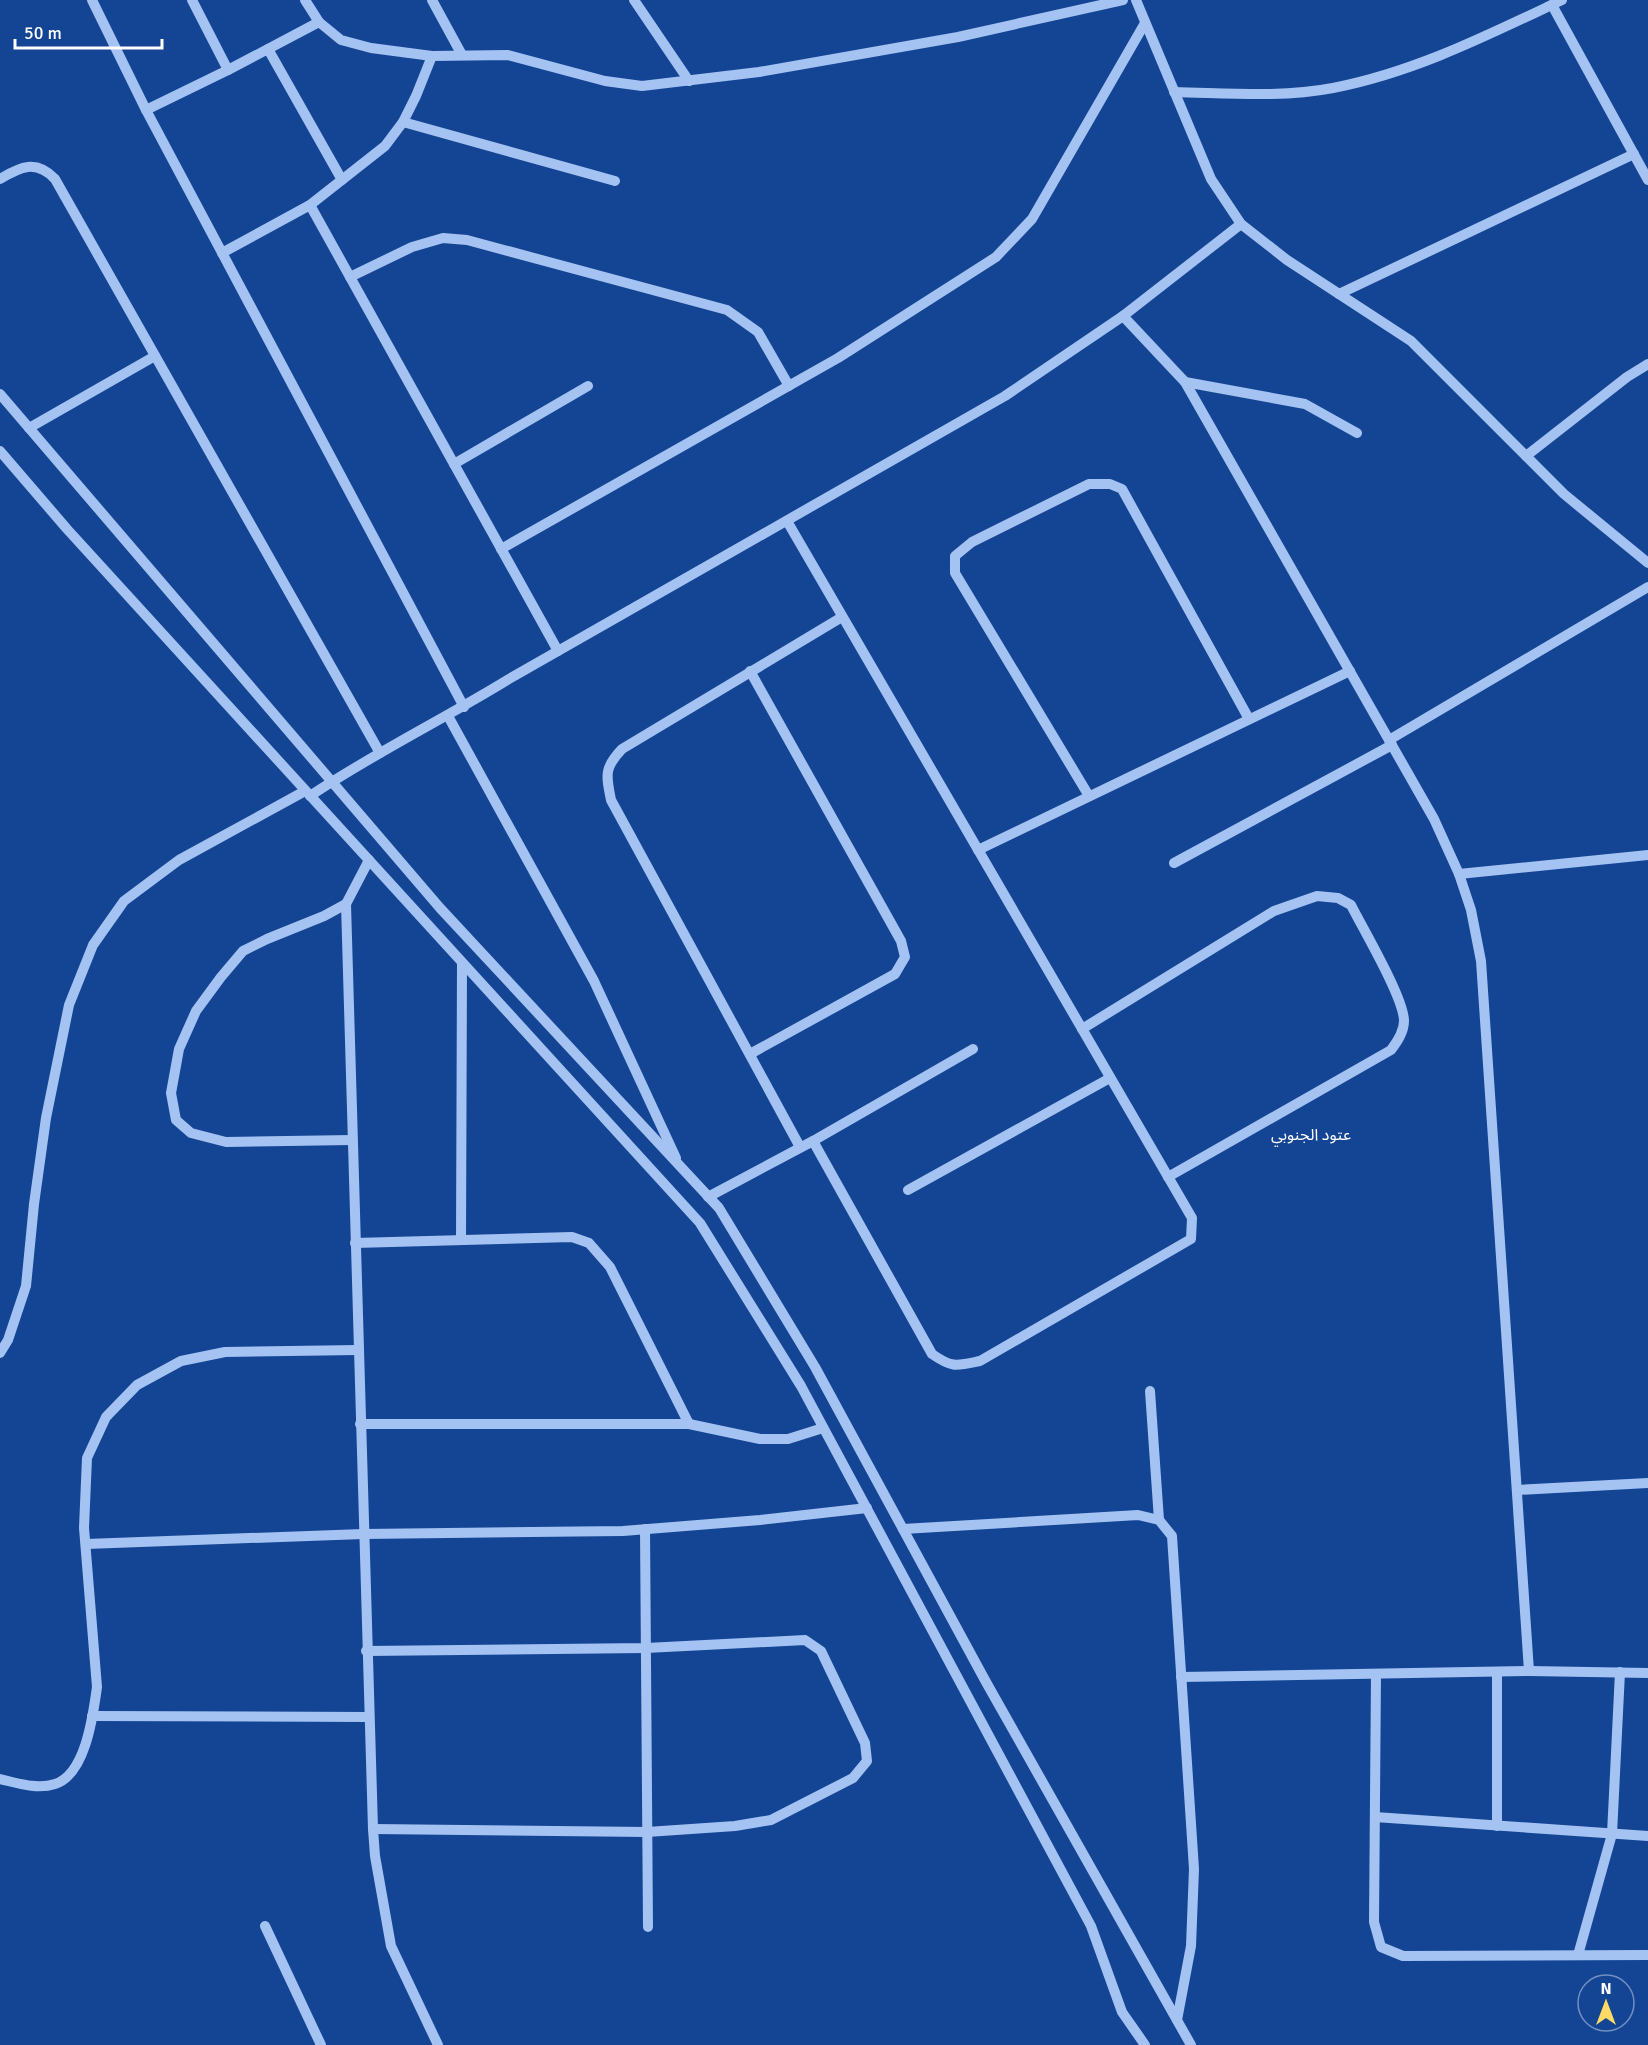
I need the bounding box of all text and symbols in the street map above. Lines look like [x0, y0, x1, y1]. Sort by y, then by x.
scale bar [15, 12, 162, 50]
text: 50 m [24, 22, 62, 44]
district label: عتود الجنوبي [1271, 1125, 1351, 1147]
north arrow [1576, 1973, 1636, 2033]
text: N [1600, 1979, 1612, 1999]

